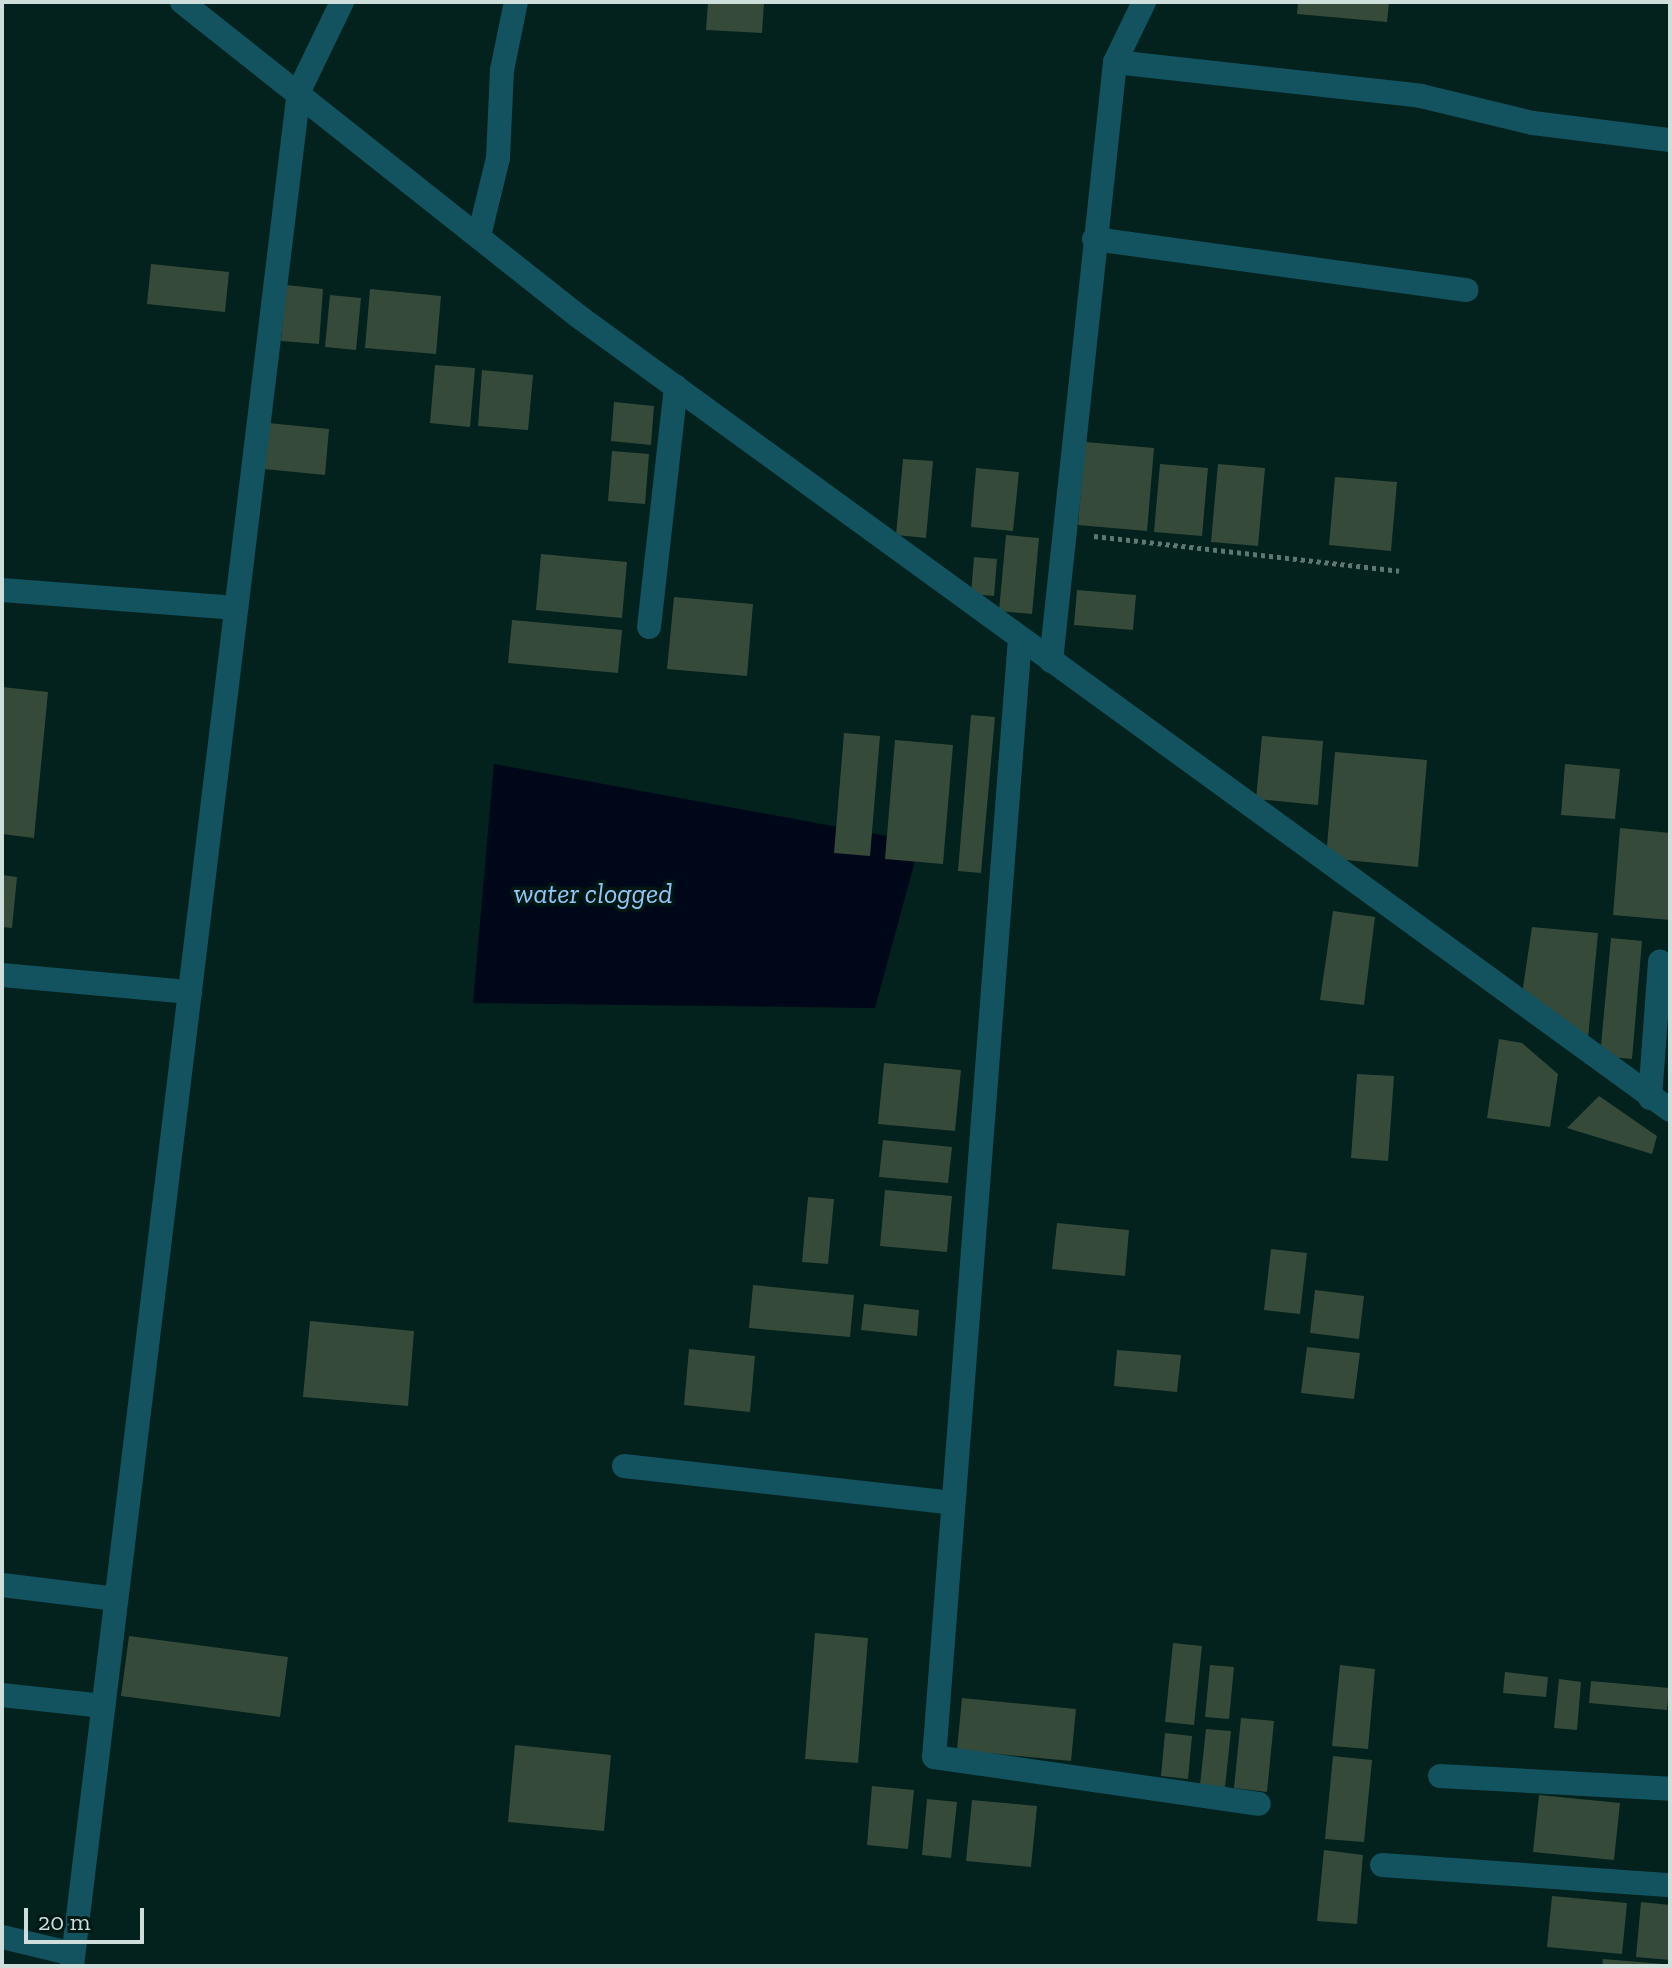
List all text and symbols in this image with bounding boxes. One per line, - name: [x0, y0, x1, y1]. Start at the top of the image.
- water label: water clogged: [513, 877, 673, 911]
- scale bar: [28, 1892, 148, 1942]
- text: 20 m: [38, 1907, 90, 1936]

